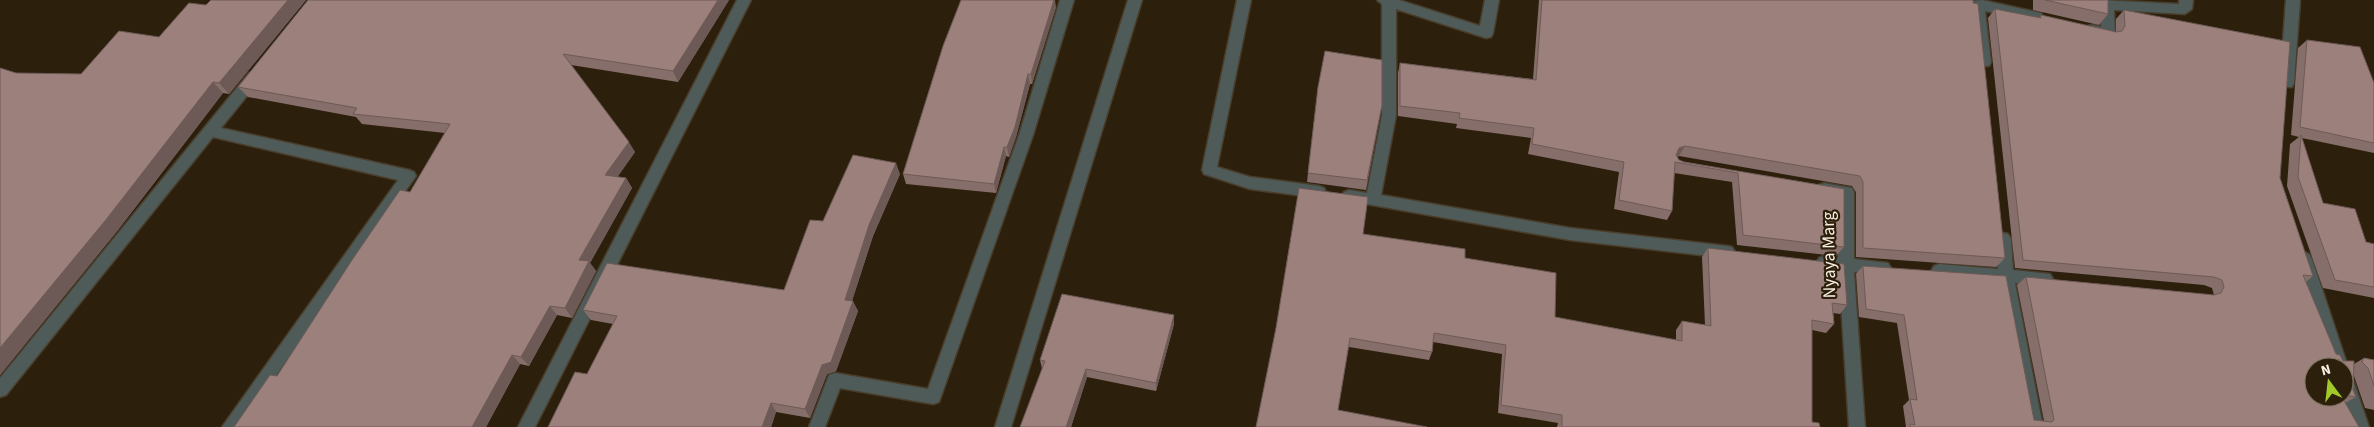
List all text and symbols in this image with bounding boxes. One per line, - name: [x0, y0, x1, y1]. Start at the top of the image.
- street label: Nyaya Marg: [1816, 211, 1842, 299]
- north arrow: [2304, 357, 2354, 407]
- text: N: [2319, 360, 2333, 381]

